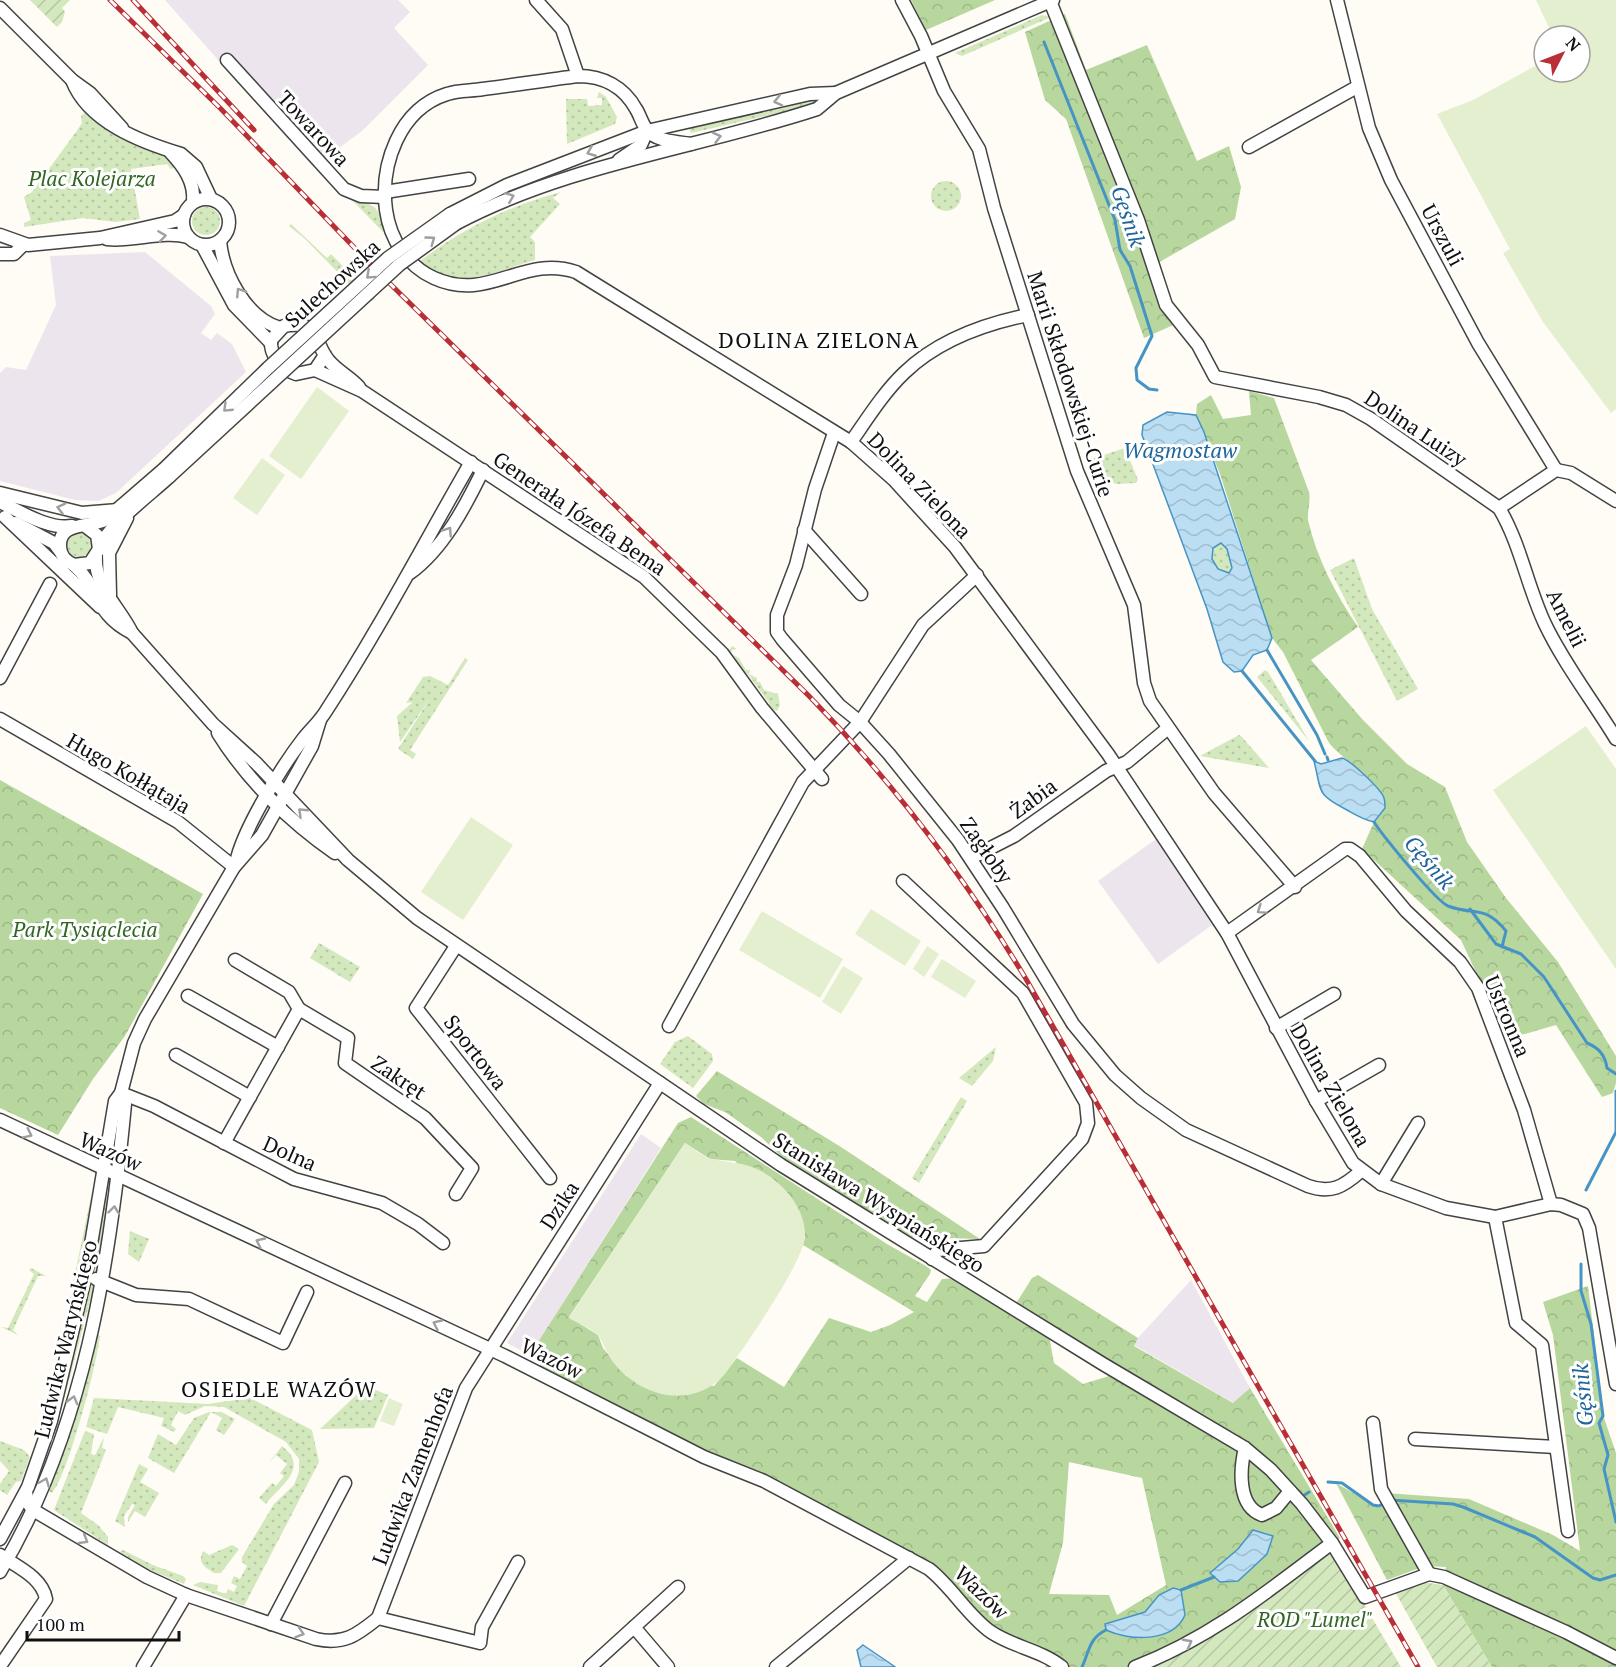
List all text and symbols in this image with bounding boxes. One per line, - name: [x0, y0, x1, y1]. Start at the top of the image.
- north arrow: [1532, 24, 1592, 84]
- text: N: [1561, 32, 1585, 56]
- street label: Towarowa: [272, 84, 357, 172]
- one-way arrow: [774, 94, 784, 107]
- one-way arrow: [712, 132, 722, 144]
- one-way arrow: [586, 145, 597, 157]
- park label: Plac Kolejarza: [27, 164, 156, 192]
- water label: Gęśnik: [1105, 182, 1153, 251]
- one-way arrow: [504, 192, 515, 204]
- street label: Urszuli: [1415, 199, 1471, 271]
- one-way arrow: [157, 231, 166, 243]
- street label: Sulechowska: [278, 232, 386, 333]
- one-way arrow: [425, 236, 436, 247]
- one-way arrow: [366, 268, 377, 279]
- street label: Marii Skłodowskiej-Curie: [1021, 268, 1121, 500]
- one-way arrow: [235, 288, 247, 298]
- district label: DOLINA ZIELONA: [718, 325, 920, 354]
- street label: Dolina Luizy: [1359, 383, 1473, 473]
- one-way arrow: [224, 400, 235, 411]
- street label: Dolina Zielona: [862, 426, 978, 545]
- water label: Wagmostaw: [1123, 435, 1238, 464]
- street label: Generała Józefa Bema: [488, 445, 672, 582]
- one-way arrow: [56, 502, 66, 515]
- one-way arrow: [441, 526, 452, 537]
- street label: Amelii: [1540, 584, 1594, 652]
- street label: Hugo Kołłątaja: [62, 726, 196, 820]
- street label: Żabia: [1004, 771, 1062, 825]
- one-way arrow: [298, 808, 309, 819]
- street label: Zagłoby: [954, 811, 1020, 889]
- water label: Gęśnik: [1398, 829, 1462, 896]
- one-way arrow: [1257, 903, 1268, 914]
- park label: Park Tysiąclecia: [11, 915, 158, 943]
- street label: Ustronna: [1478, 971, 1538, 1062]
- street label: Sportowa: [438, 1009, 514, 1096]
- street label: Dolina Zielona: [1284, 1018, 1378, 1152]
- street label: Zakręt: [366, 1048, 432, 1106]
- street label: Wazów: [75, 1125, 147, 1177]
- street label: Stanisława Wyspiańskiego: [768, 1125, 990, 1279]
- one-way arrow: [22, 1126, 33, 1138]
- street label: Dolna: [259, 1129, 322, 1177]
- street label: Dzika: [533, 1175, 585, 1235]
- one-way arrow: [107, 1205, 119, 1214]
- street label: Ludwika Waryńskiego: [27, 1237, 103, 1441]
- one-way arrow: [256, 1237, 267, 1249]
- one-way arrow: [432, 1319, 443, 1331]
- street label: Wazów: [516, 1331, 588, 1385]
- water label: Gęśnik: [1565, 1362, 1599, 1428]
- district label: OSIEDLE WAZÓW: [181, 1374, 377, 1403]
- street label: Ludwika Zamenhofa: [365, 1381, 459, 1569]
- one-way arrow: [66, 1395, 79, 1405]
- one-way arrow: [38, 1478, 50, 1489]
- one-way arrow: [78, 1532, 88, 1544]
- street label: Wazów: [949, 1559, 1016, 1625]
- scale bar: [27, 1604, 178, 1642]
- park label: ROD "Lumel": [1256, 1605, 1373, 1633]
- text: 100 m: [36, 1612, 85, 1636]
- one-way arrow: [294, 1626, 305, 1639]
- one-way arrow: [1182, 1639, 1192, 1650]

